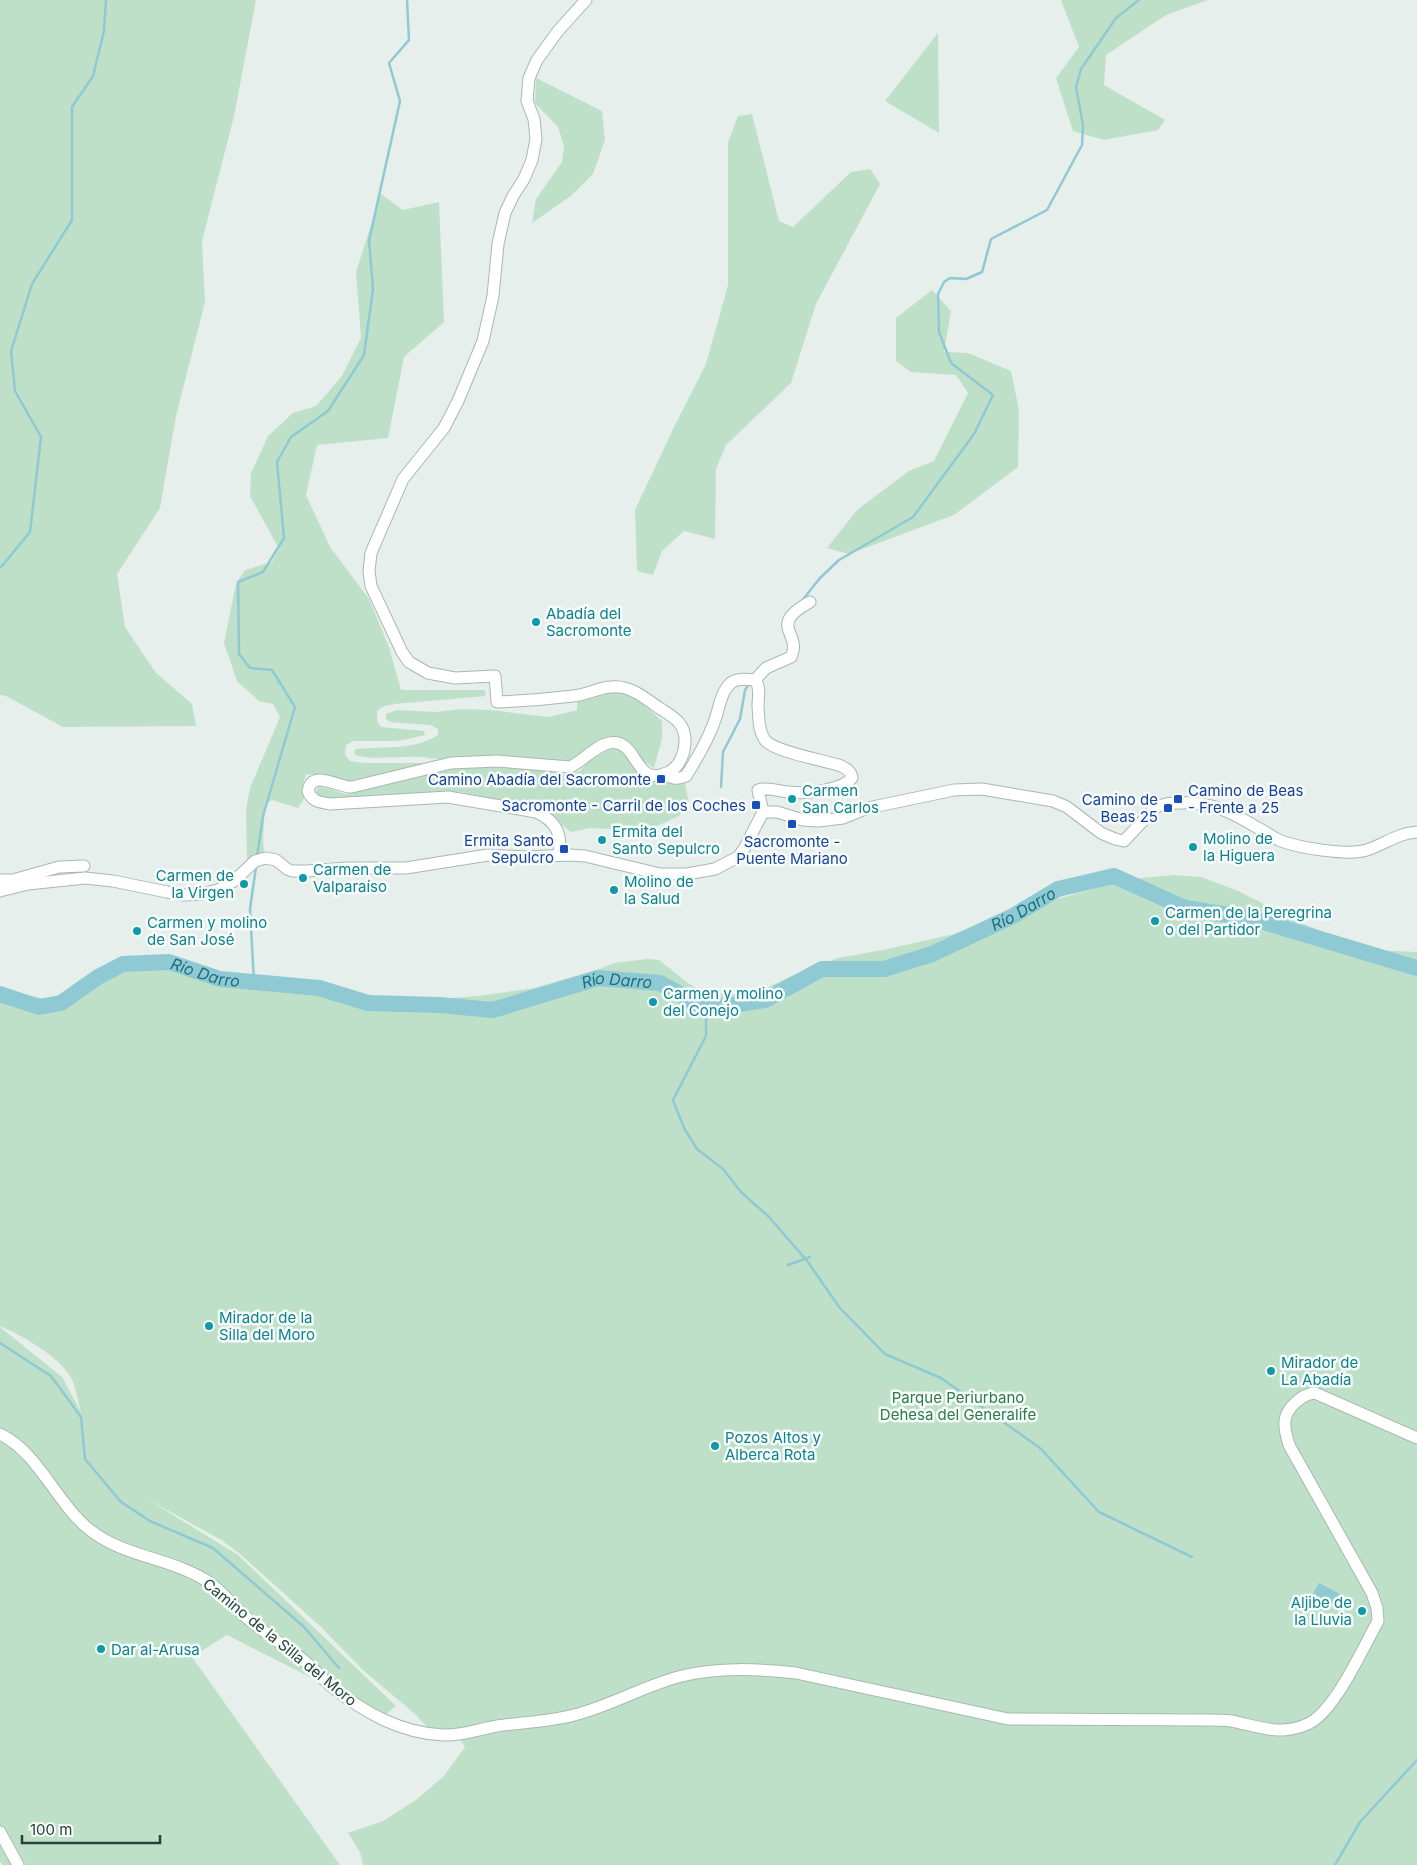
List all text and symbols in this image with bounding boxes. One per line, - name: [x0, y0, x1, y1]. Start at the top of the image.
- place label: Abadía del Sacromonte: [546, 604, 632, 640]
- marker: Abadía del Sacromonte: [530, 616, 542, 628]
- place label: Camino Abadía del Sacromonte: [428, 770, 651, 789]
- marker: Camino Abadía del Sacromonte: [655, 773, 667, 785]
- place label: Carmen San Carlos: [802, 781, 879, 817]
- place label: Camino de Beas - Frente a 25: [1188, 781, 1304, 817]
- place label: Camino de Beas 25: [1082, 790, 1158, 826]
- marker: Carmen San Carlos: [786, 793, 798, 805]
- marker: Camino de Beas - Frente a 25: [1172, 793, 1184, 805]
- place label: Sacromonte - Carril de los Coches: [502, 796, 746, 815]
- marker: Sacromonte - Carril de los Coches: [750, 799, 762, 811]
- marker: Camino de Beas 25: [1162, 802, 1174, 814]
- marker: Sacromonte - Puente Mariano: [786, 818, 798, 830]
- place label: Ermita del Santo Sepulcro: [612, 822, 720, 858]
- place label: Molino de la Higuera: [1203, 829, 1275, 865]
- place label: Ermita Santo Sepulcro: [464, 831, 554, 867]
- place label: Sacromonte - Puente Mariano: [736, 832, 848, 868]
- marker: Ermita del Santo Sepulcro: [596, 834, 608, 846]
- marker: Molino de la Higuera: [1187, 841, 1199, 853]
- marker: Ermita Santo Sepulcro: [558, 843, 570, 855]
- place label: Carmen de Valparaíso: [313, 860, 391, 896]
- place label: Carmen de la Virgen: [156, 866, 234, 902]
- marker: Carmen de Valparaíso: [297, 872, 309, 884]
- place label: Molino de la Salud: [624, 872, 694, 908]
- marker: Carmen de la Virgen: [238, 878, 250, 890]
- water label: Río Darro: [988, 883, 1059, 935]
- marker: Molino de la Salud: [608, 884, 620, 896]
- place label: Carmen de la Peregrina o del Partidor: [1165, 903, 1332, 939]
- place label: Carmen y molino de San José: [147, 913, 267, 949]
- marker: Carmen de la Peregrina o del Partidor: [1149, 915, 1161, 927]
- marker: Carmen y molino de San José: [131, 925, 143, 937]
- water label: Río Darro: [168, 953, 241, 991]
- water label: Río Darro: [579, 968, 653, 993]
- place label: Carmen y molino del Conejo: [663, 984, 783, 1020]
- marker: Carmen y molino del Conejo: [647, 996, 659, 1008]
- place label: Mirador de la Silla del Moro: [219, 1308, 315, 1344]
- marker: Mirador de la Silla del Moro: [203, 1320, 215, 1332]
- place label: Mirador de La Abadía: [1281, 1353, 1358, 1389]
- marker: Mirador de La Abadía: [1265, 1365, 1277, 1377]
- park label: Parque Periurbano Dehesa del Generalife: [880, 1388, 1036, 1424]
- place label: Pozos Altos y Alberca Rota: [725, 1428, 822, 1464]
- marker: Pozos Altos y Alberca Rota: [709, 1440, 721, 1452]
- street label: Camino de la Silla del Moro: [199, 1574, 361, 1710]
- place label: Aljibe de la Lluvia: [1291, 1593, 1352, 1629]
- marker: Aljibe de la Lluvia: [1356, 1605, 1368, 1617]
- place label: Dar al-Arusa: [111, 1640, 200, 1659]
- marker: Dar al-Arusa: [95, 1643, 107, 1655]
- scale bar: [22, 1812, 160, 1844]
- text: 100 m: [30, 1820, 72, 1839]

